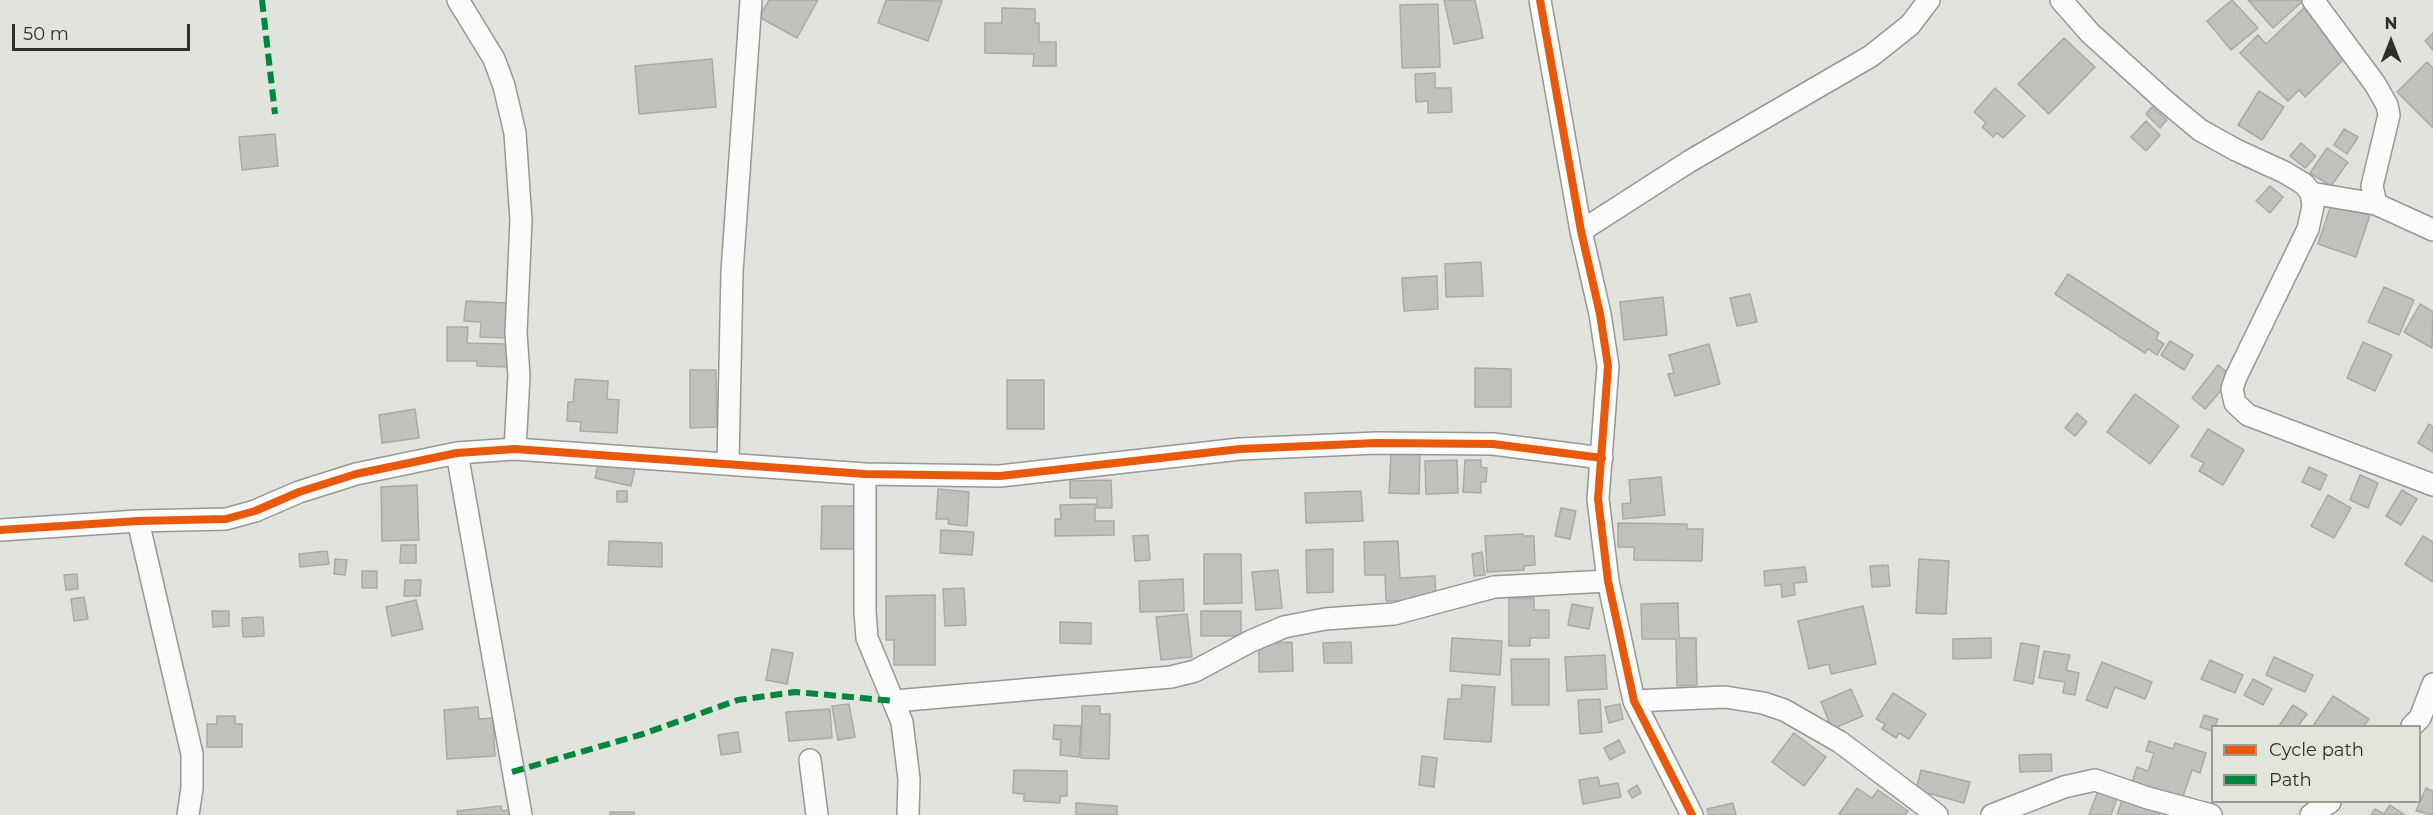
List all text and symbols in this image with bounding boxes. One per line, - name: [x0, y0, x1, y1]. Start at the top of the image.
- scale bar: [15, 12, 194, 50]
- north arrow: [2361, 12, 2421, 72]
- text: N: [2385, 14, 2397, 33]
- text: 50 m: [23, 23, 69, 45]
- legend: [2211, 725, 2421, 803]
- text: Cycle path: [2269, 739, 2364, 761]
- text: Path: [2269, 769, 2312, 791]

